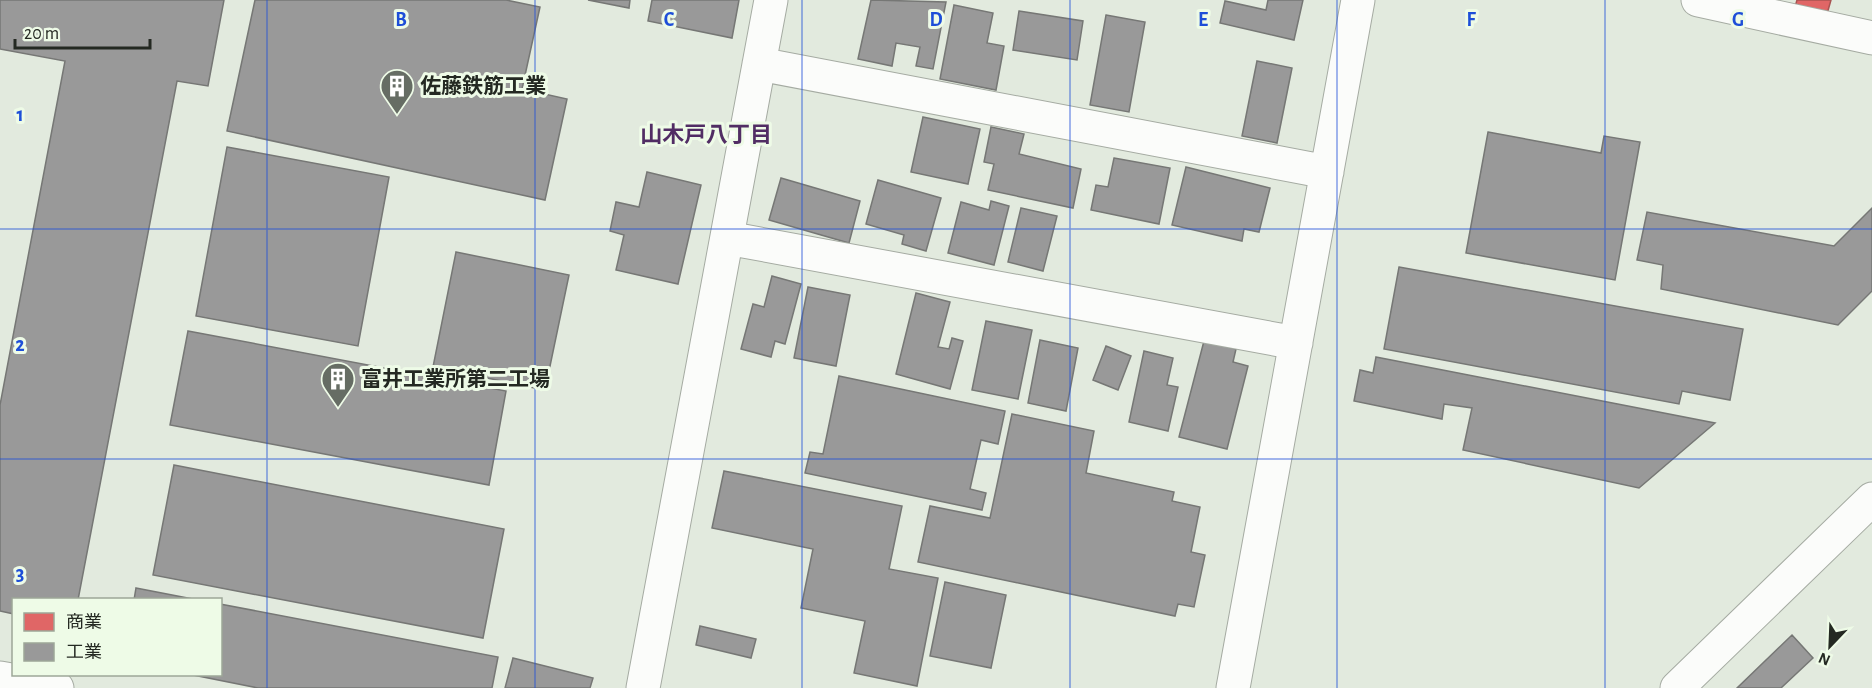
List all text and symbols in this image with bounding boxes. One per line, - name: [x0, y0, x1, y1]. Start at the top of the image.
- text: B: [395, 10, 407, 30]
- text: C: [664, 10, 675, 30]
- text: D: [929, 10, 943, 30]
- text: E: [1198, 10, 1208, 30]
- text: F: [1466, 10, 1476, 30]
- text: G: [1732, 10, 1744, 30]
- scale bar: [15, 12, 150, 50]
- text: 20 m: [24, 25, 59, 43]
- building icon: 佐藤鉄筋工業: [379, 68, 415, 115]
- place label: 佐藤鉄筋工業: [420, 74, 546, 97]
- text: 1: [16, 105, 24, 125]
- district label: 山木戸八丁目: [640, 123, 772, 146]
- text: 2: [15, 335, 25, 355]
- building icon: 富井工業所第二工場: [320, 361, 356, 408]
- place label: 富井工業所第二工場: [361, 367, 550, 390]
- text: 3: [16, 564, 24, 584]
- legend: [12, 598, 222, 676]
- text: 商業: [66, 613, 102, 632]
- north arrow: [1800, 616, 1860, 676]
- text: 工業: [66, 643, 102, 662]
- text: N: [1816, 649, 1833, 668]

